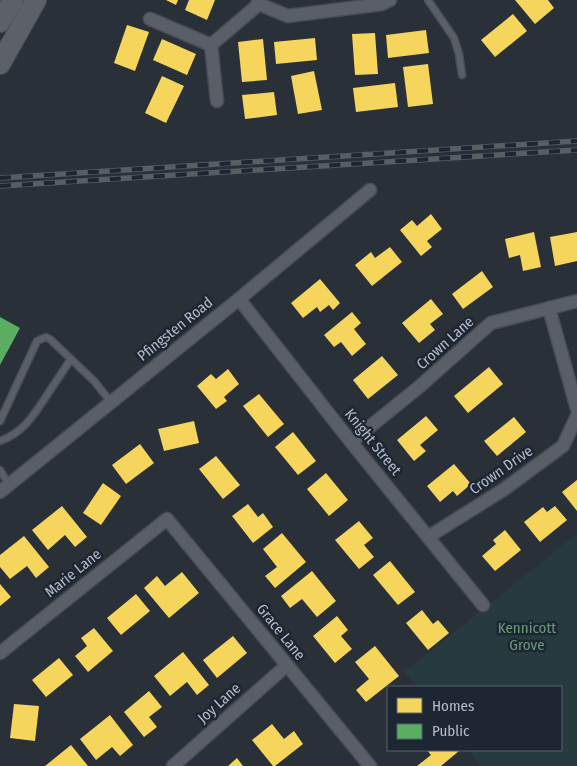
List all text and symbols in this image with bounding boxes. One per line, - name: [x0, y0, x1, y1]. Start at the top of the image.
- street label: Pfingsten Road: [134, 293, 216, 365]
- street label: Crown Lane: [413, 313, 477, 373]
- street label: Knight Street: [341, 405, 405, 479]
- street label: Crown Drive: [466, 442, 536, 498]
- street label: Marie Lane: [41, 545, 105, 601]
- street label: Grace Lane: [253, 600, 309, 664]
- park label: Kennicott Grove: [498, 619, 556, 654]
- street label: Joy Lane: [194, 679, 244, 727]
- legend: [387, 686, 562, 751]
- text: Homes: [432, 697, 474, 715]
- text: Public: [432, 722, 470, 740]

